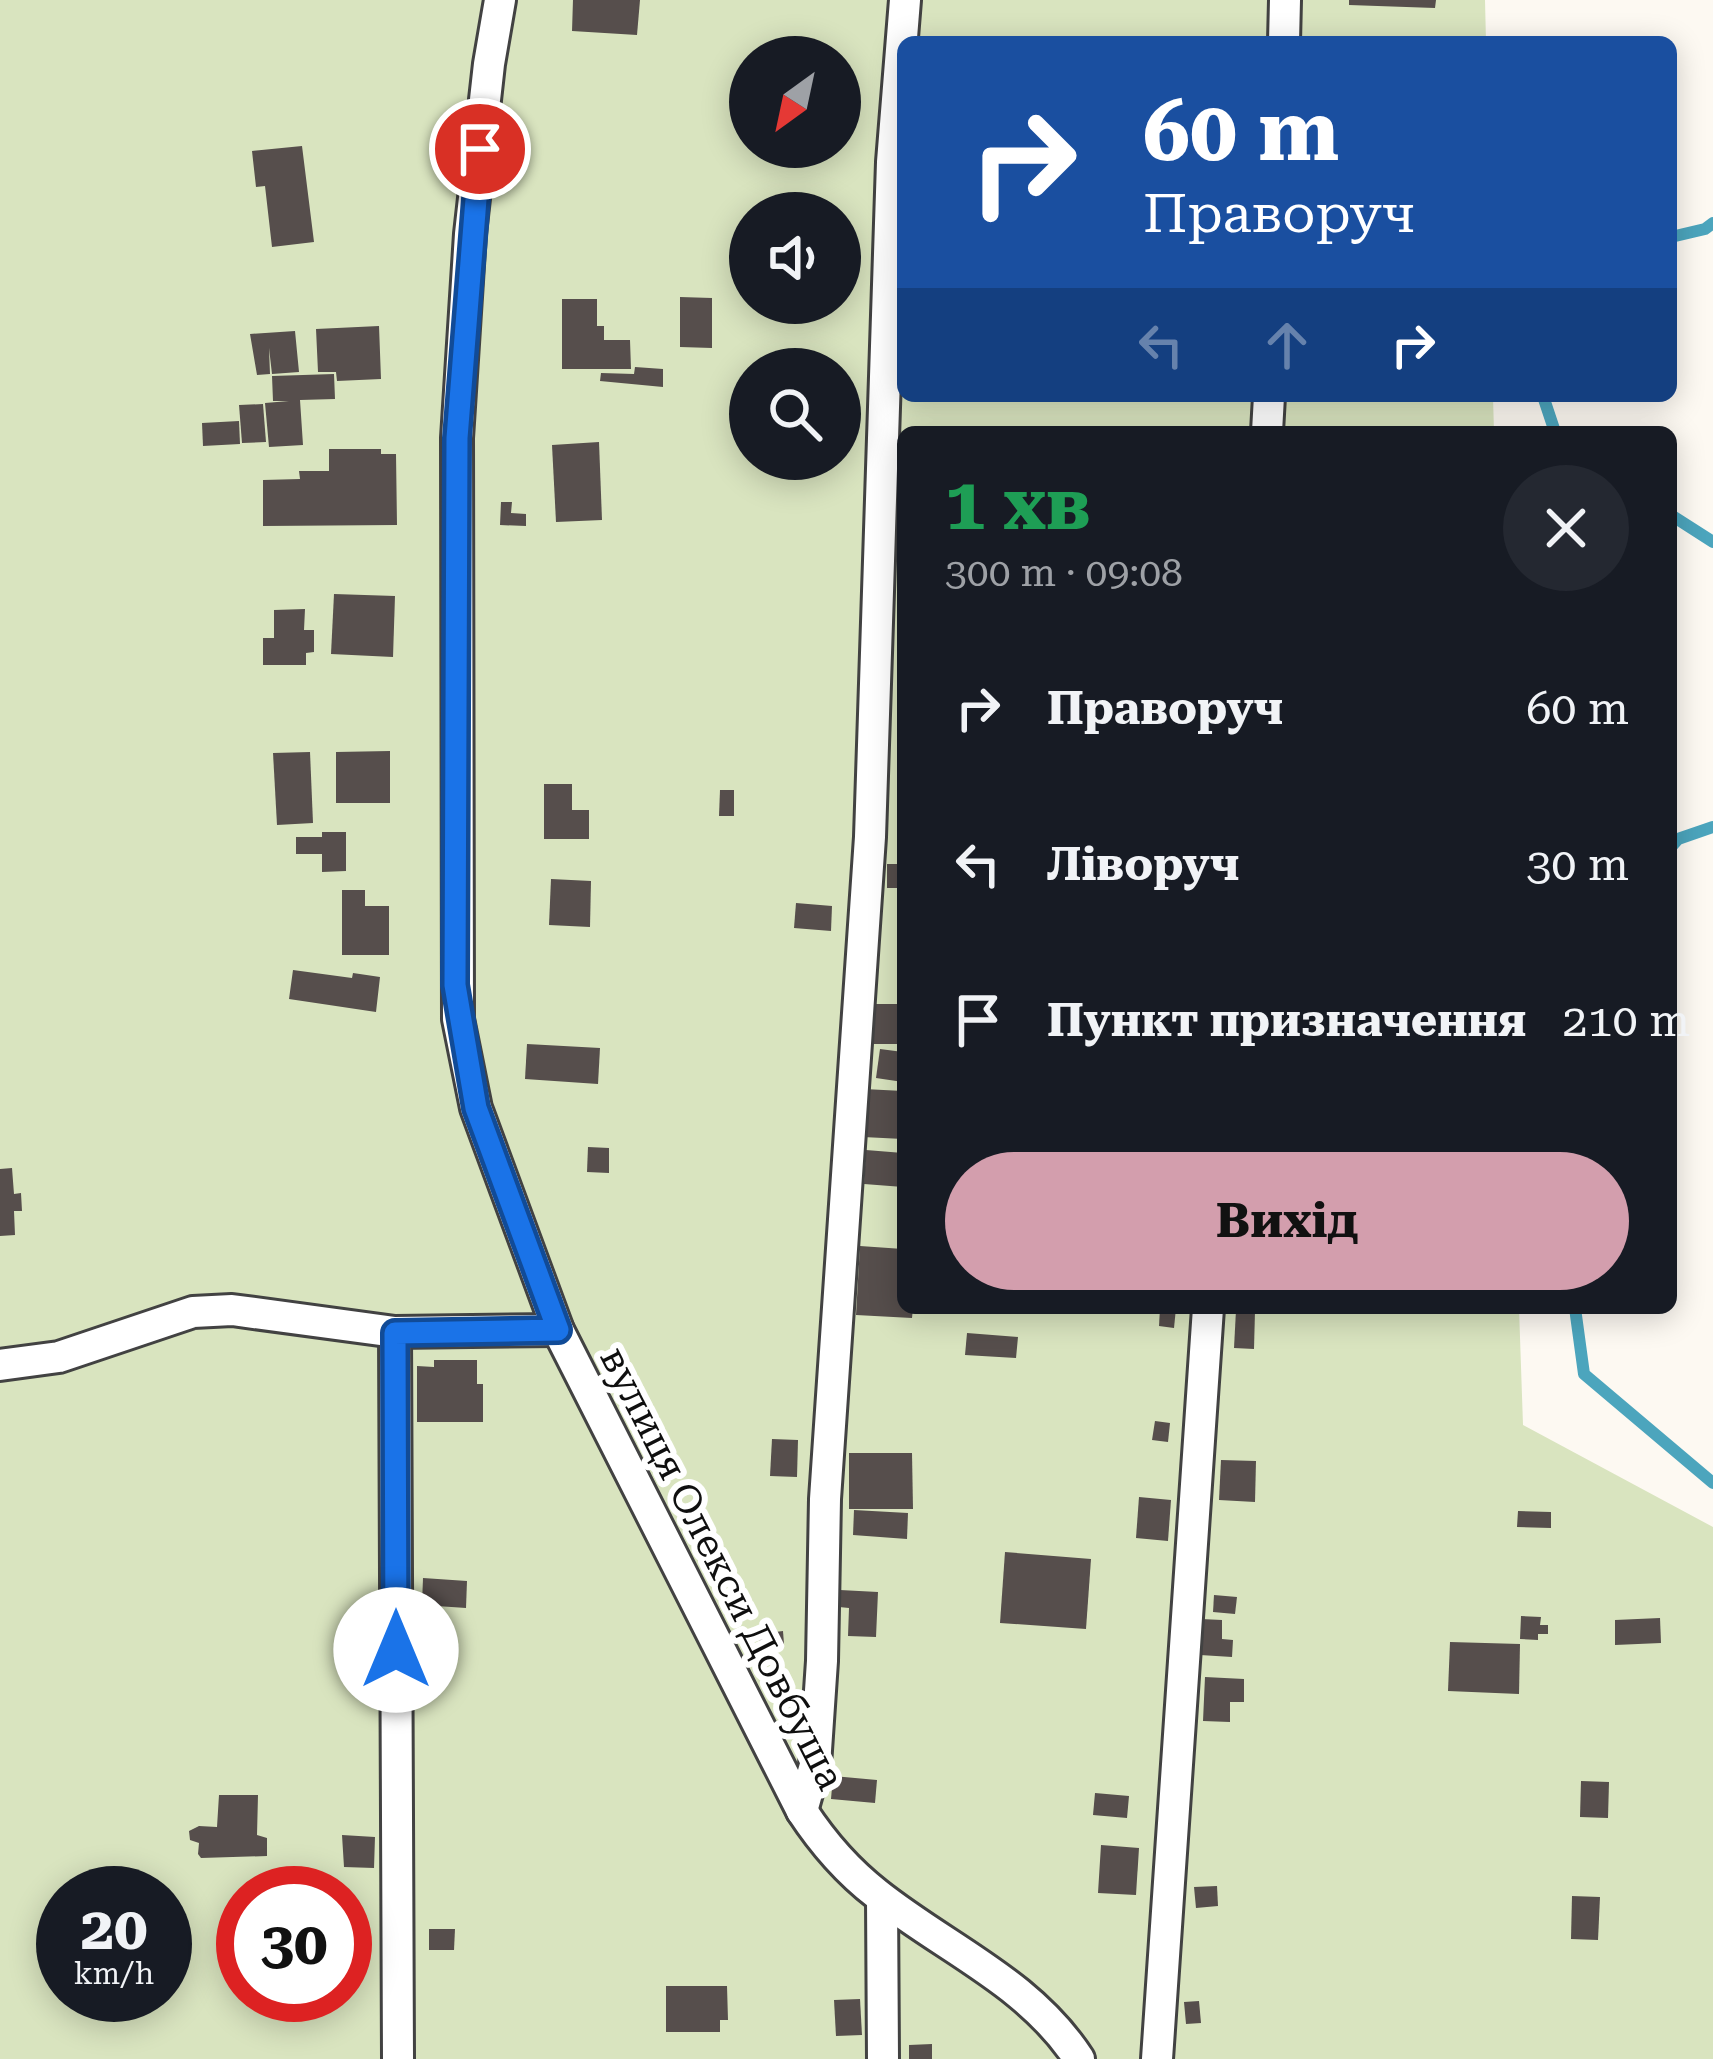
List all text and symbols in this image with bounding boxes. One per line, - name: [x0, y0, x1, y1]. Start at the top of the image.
- north arrow: [729, 36, 861, 168]
- map controls: [729, 36, 861, 480]
- text: 60 m: [1143, 82, 1339, 180]
- icon: right: [945, 84, 1101, 240]
- pin: [429, 98, 531, 200]
- icon: arrive: [447, 116, 513, 182]
- text: Праворуч: [1143, 182, 1415, 245]
- button: sound: [729, 192, 861, 324]
- icon: left: [1128, 312, 1194, 378]
- icon: ahead: [1254, 312, 1320, 378]
- icon: right: [1380, 312, 1446, 378]
- button: search: [729, 348, 861, 480]
- text: 1 хв: [945, 462, 1091, 547]
- button: close: [1503, 465, 1629, 591]
- text: 300 m · 09:08: [945, 550, 1183, 596]
- icon: right: [945, 675, 1011, 741]
- text: Праворуч: [1047, 682, 1283, 735]
- text: 60 m: [1526, 682, 1629, 735]
- icon: left: [945, 831, 1011, 897]
- text: Ліворуч: [1047, 838, 1239, 891]
- text: 30 m: [1526, 838, 1629, 891]
- icon: arrive: [945, 987, 1011, 1053]
- text: Пункт призначення: [1047, 994, 1526, 1047]
- text: 210 m: [1562, 994, 1690, 1047]
- button: Вихід: [945, 1152, 1629, 1290]
- street label: вулиця Олекси Довбуша: [590, 1339, 854, 1797]
- position arrow: [333, 1587, 459, 1713]
- speed limit sign: 30: [216, 1866, 372, 2022]
- text: 20: [80, 1893, 148, 1964]
- text: km/h: [74, 1956, 154, 1991]

